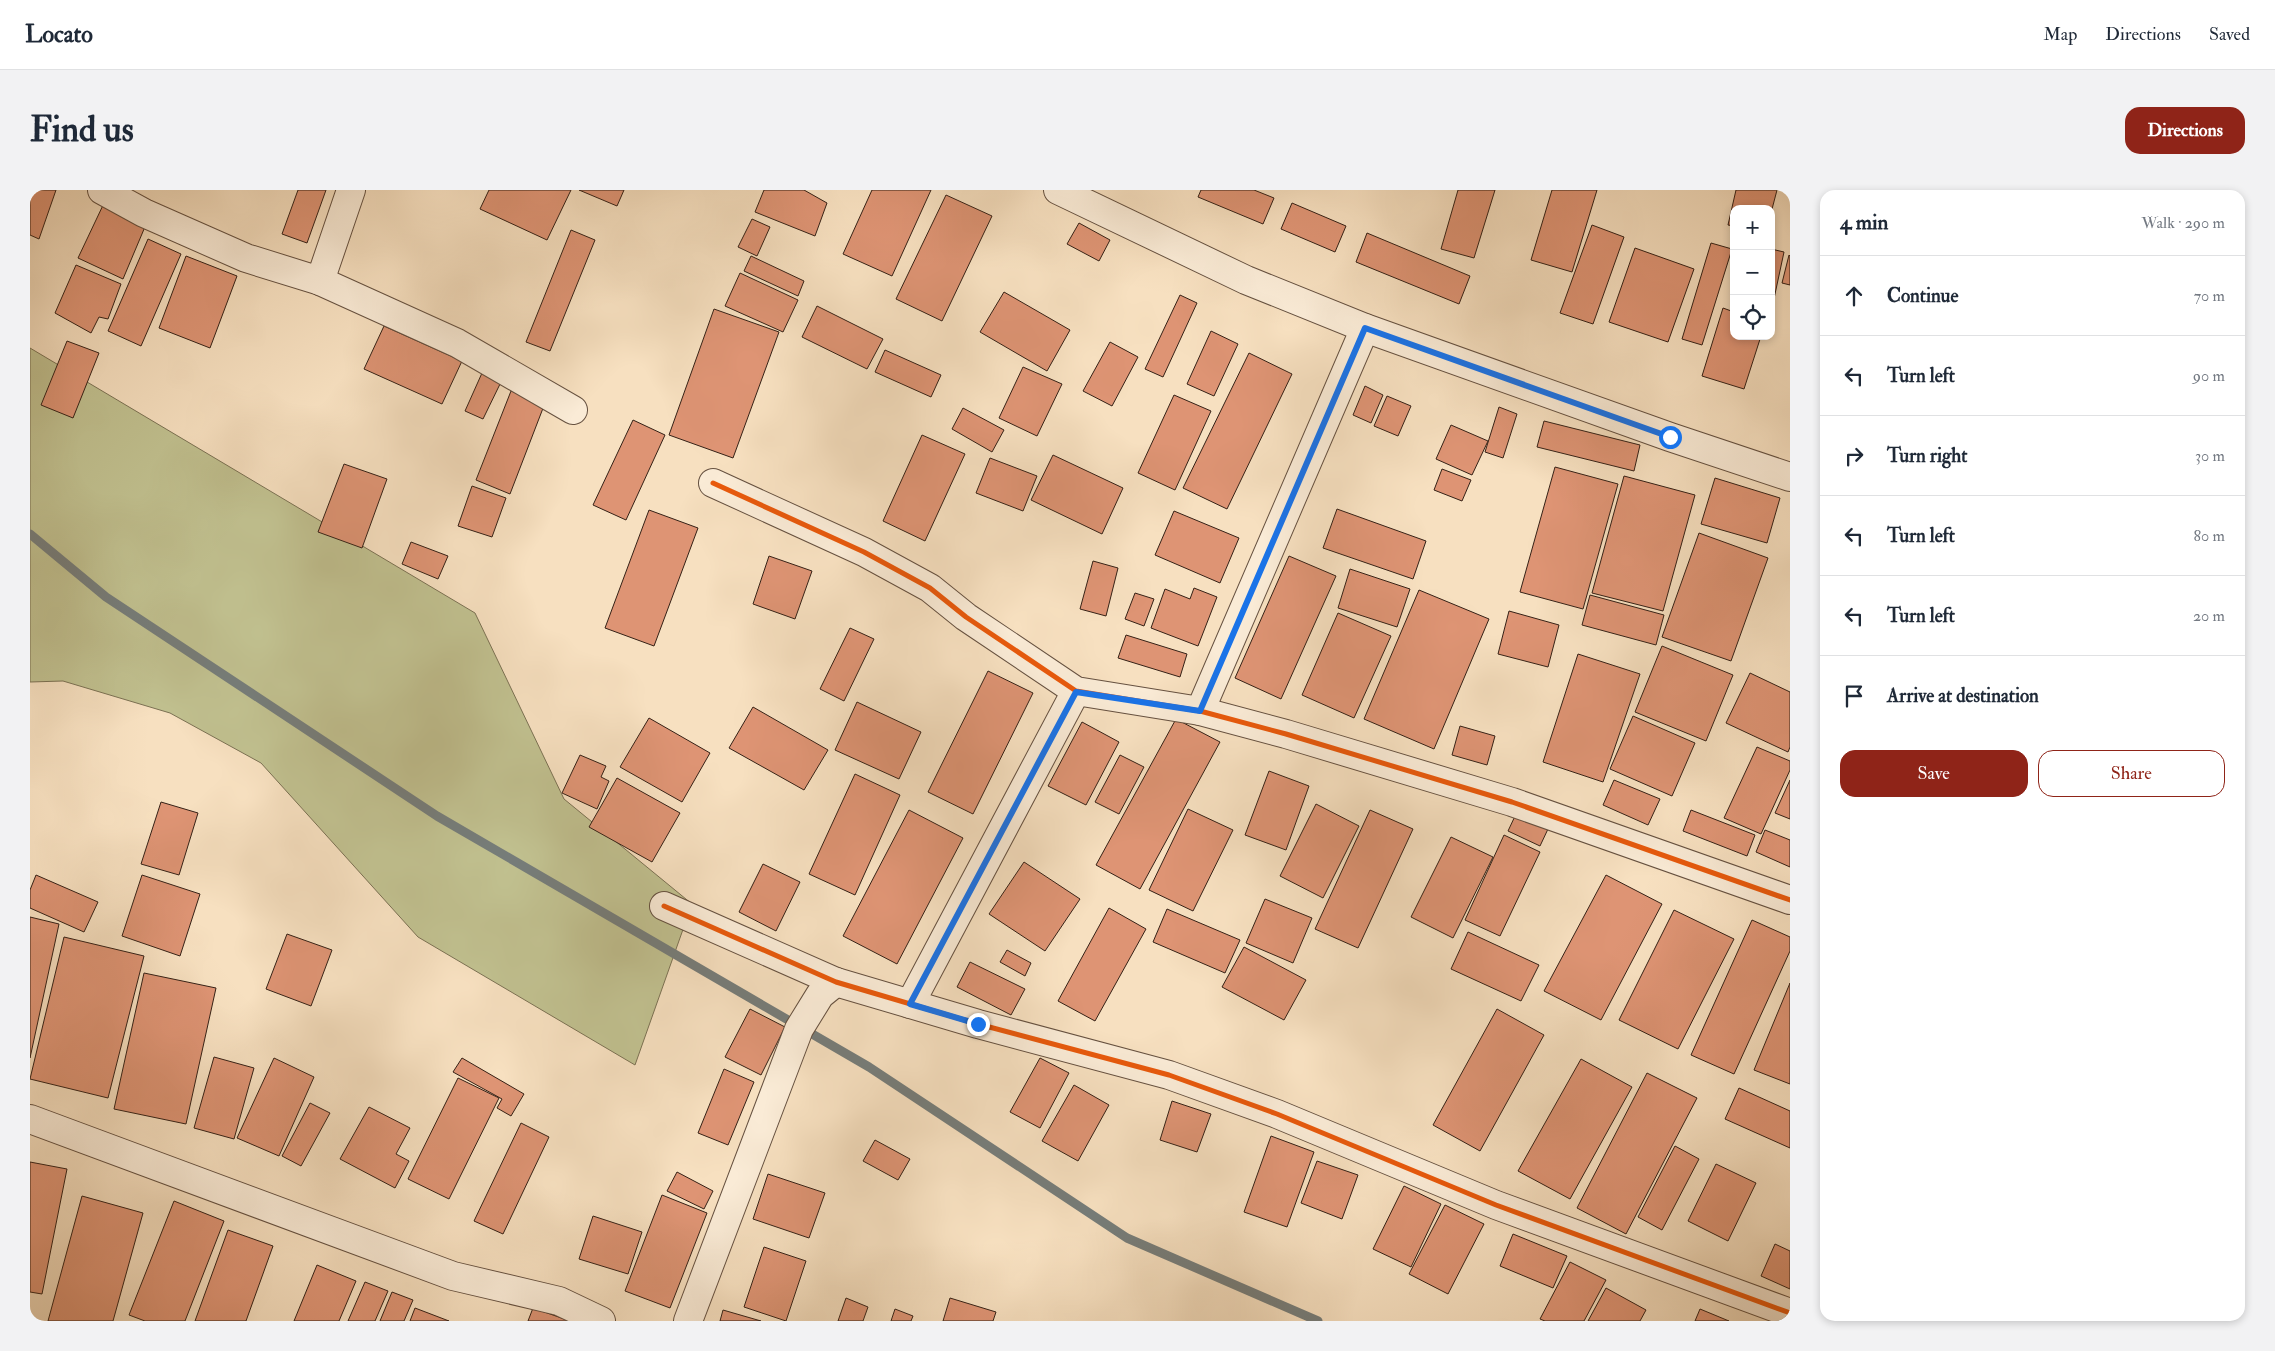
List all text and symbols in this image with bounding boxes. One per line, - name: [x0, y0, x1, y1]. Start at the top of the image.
- text: Locato: [25, 19, 93, 50]
- text: Map: [2044, 23, 2077, 46]
- text: Directions: [2105, 23, 2181, 46]
- text: Saved: [2209, 23, 2250, 46]
- button: Directions: [2125, 107, 2245, 154]
- text: Find us: [30, 108, 134, 152]
- map controls: [1730, 205, 1775, 340]
- button: +: [1730, 205, 1775, 250]
- text: 4 min: [1840, 209, 1888, 236]
- text: Walk · 290 m: [2142, 213, 2225, 233]
- button: −: [1730, 250, 1775, 295]
- icon: ahead: [1840, 282, 1868, 310]
- text: Continue: [1887, 284, 1958, 308]
- text: 70 m: [2194, 286, 2225, 306]
- button: locate: [1730, 295, 1775, 340]
- icon: left: [1840, 362, 1868, 390]
- text: Turn left: [1887, 364, 1955, 388]
- text: 90 m: [2193, 366, 2225, 386]
- route start: [1659, 426, 1682, 449]
- icon: right: [1840, 442, 1868, 470]
- text: Turn right: [1887, 444, 1967, 468]
- text: 30 m: [2195, 446, 2225, 466]
- icon: left: [1840, 522, 1868, 550]
- text: Turn left: [1887, 524, 1955, 548]
- text: 80 m: [2194, 526, 2225, 546]
- icon: left: [1840, 602, 1868, 630]
- text: Turn left: [1887, 604, 1955, 628]
- text: 20 m: [2193, 606, 2225, 626]
- icon: arrive: [1840, 682, 1868, 710]
- text: Arrive at destination: [1887, 684, 2039, 708]
- button: Save: [1840, 750, 2028, 797]
- button: Share: [2038, 750, 2225, 797]
- route end: [967, 1013, 990, 1036]

